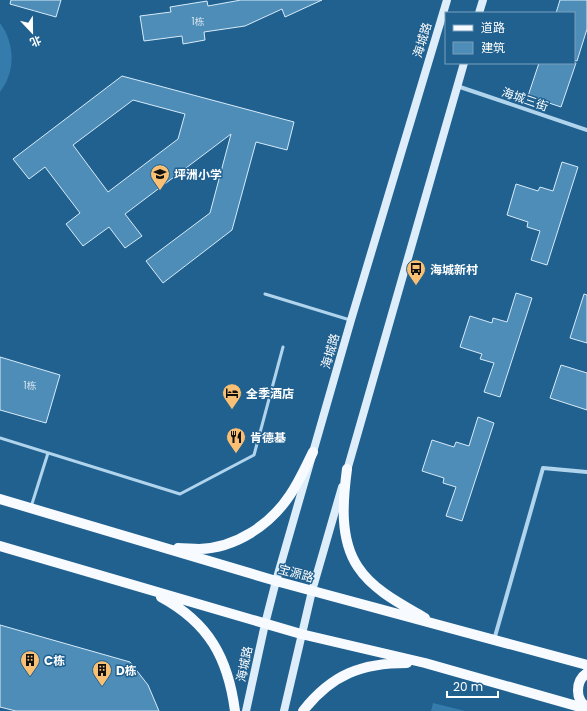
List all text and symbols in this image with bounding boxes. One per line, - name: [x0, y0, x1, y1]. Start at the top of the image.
- north arrow: [12, 12, 52, 52]
- legend: [445, 12, 575, 64]
- house number: 1栋: [191, 14, 205, 29]
- text: 道路: [481, 19, 505, 36]
- street label: 海城路: [409, 20, 435, 60]
- text: 北: [28, 32, 44, 51]
- text: 建筑: [481, 39, 505, 56]
- street label: 海城三街: [500, 83, 550, 115]
- school or university icon: 坪洲小学: [149, 163, 171, 191]
- place label: 坪洲小学: [174, 166, 222, 183]
- bus stop icon: 海城新村: [405, 258, 427, 286]
- place label: 海城新村: [430, 261, 478, 278]
- street label: 海城路: [317, 331, 343, 371]
- house number: 1栋: [23, 378, 37, 393]
- hotel icon: 全季酒店: [221, 382, 243, 410]
- place label: 全季酒店: [246, 385, 294, 402]
- restaurant icon: 肯德基: [225, 426, 247, 454]
- place label: 肯德基: [250, 429, 286, 446]
- street label: 宝源路: [276, 560, 316, 586]
- street label: 海城路: [232, 645, 256, 683]
- building icon: C栋: [19, 649, 41, 677]
- place label: C栋: [44, 652, 65, 669]
- building icon: D栋: [91, 659, 113, 687]
- place label: D栋: [116, 662, 137, 679]
- scale bar: [447, 673, 498, 699]
- text: 20 m: [453, 678, 483, 695]

